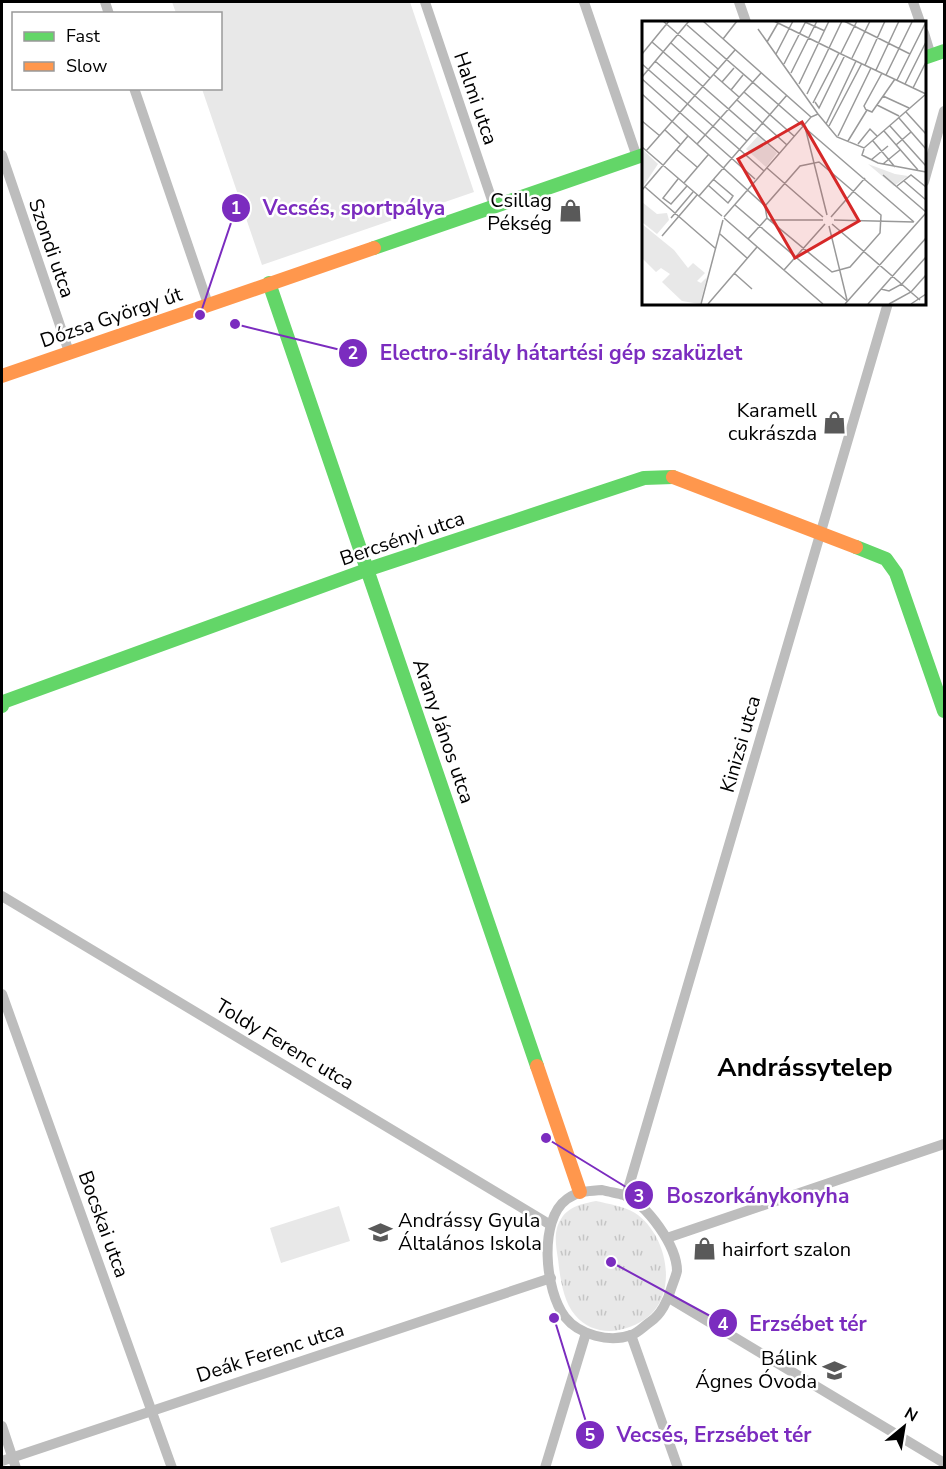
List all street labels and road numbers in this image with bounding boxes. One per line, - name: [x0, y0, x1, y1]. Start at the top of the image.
- street label: Halmi utca: [447, 48, 504, 148]
- street label: Szondi utca: [22, 195, 81, 301]
- street label: Dózsa György út: [37, 280, 187, 354]
- street label: Bercsényi utca: [336, 505, 468, 572]
- street label: Arany János utca: [406, 655, 481, 807]
- street label: Kinizsi utca: [714, 693, 767, 796]
- street label: Toldy Ferenc utca: [210, 992, 359, 1096]
- street label: Bocskai utca: [72, 1167, 135, 1281]
- street label: Deák Ferenc utca: [193, 1316, 347, 1389]

